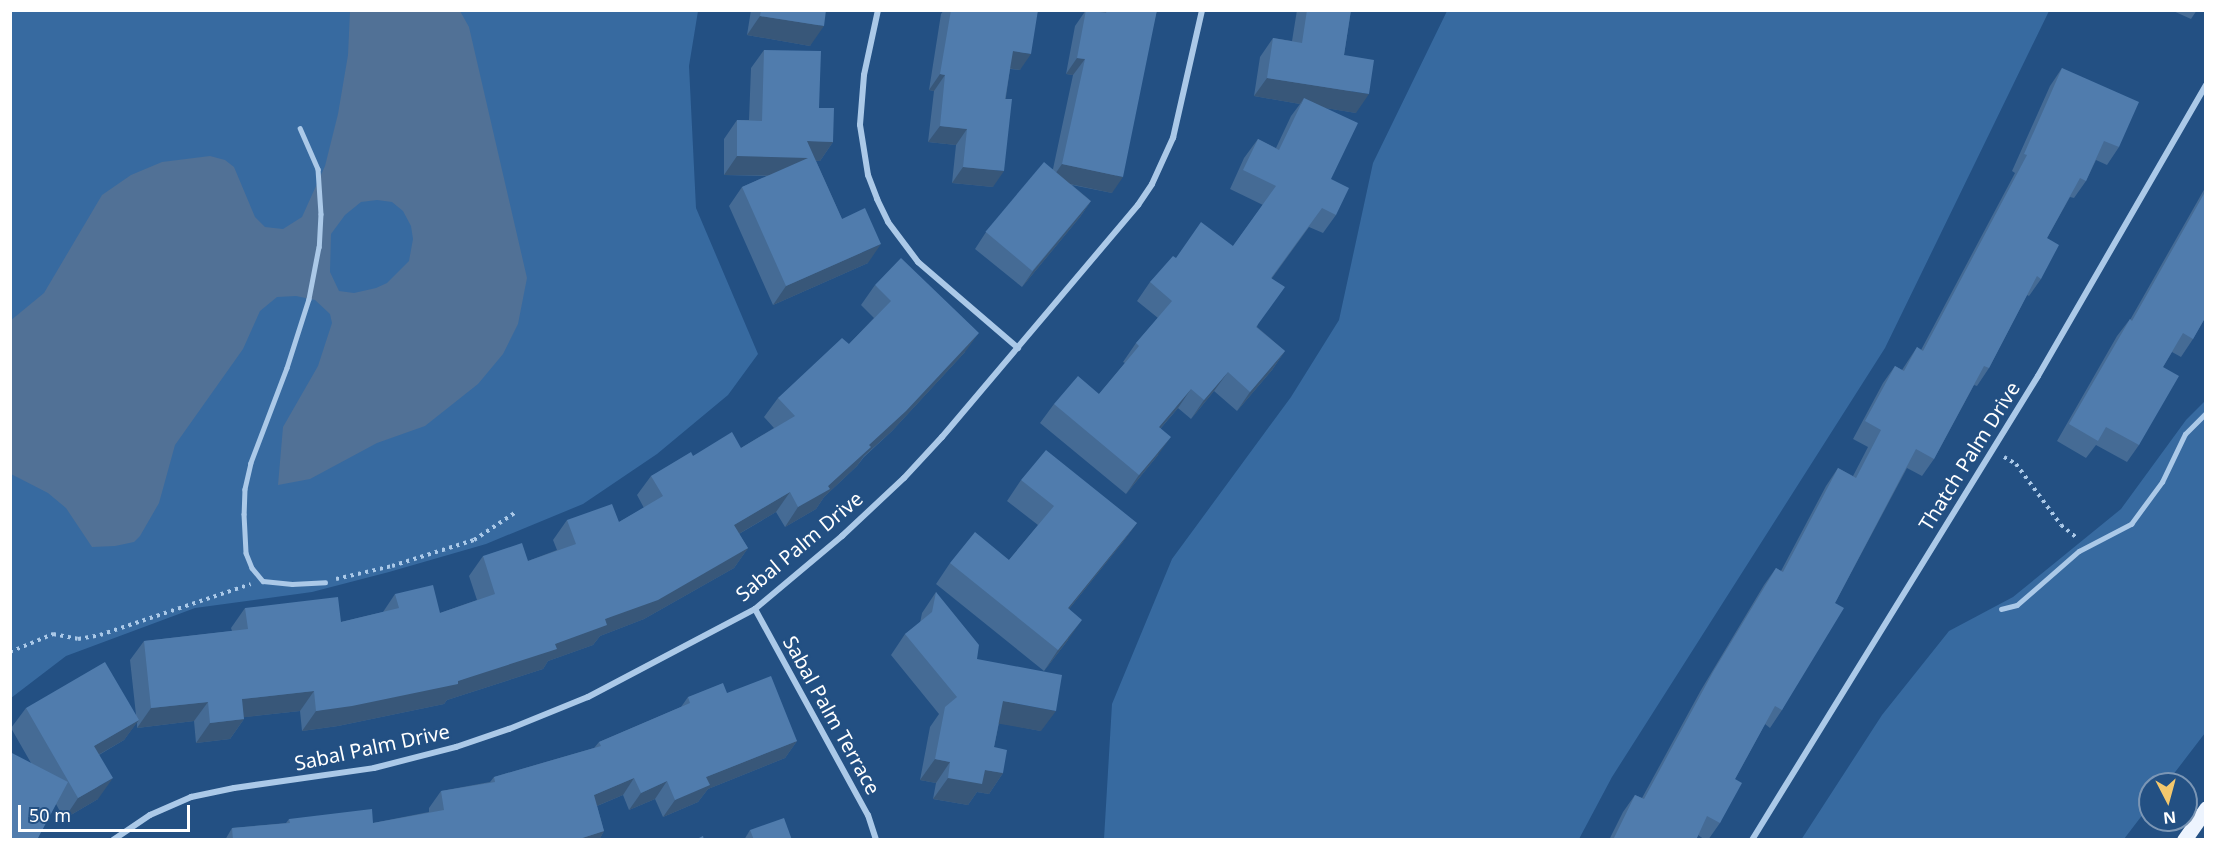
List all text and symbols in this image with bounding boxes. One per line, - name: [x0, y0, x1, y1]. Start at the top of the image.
- street label: Thatch Palm Drive: [1914, 377, 2024, 535]
- street label: Sabal Palm Drive: [731, 486, 867, 606]
- street label: Sabal Palm Terrace: [778, 631, 886, 799]
- street label: Sabal Palm Drive: [292, 719, 452, 775]
- north arrow: [2138, 772, 2198, 832]
- scale bar: [21, 793, 194, 831]
- text: 50 m: [29, 803, 71, 827]
- text: N: [2162, 806, 2177, 830]

